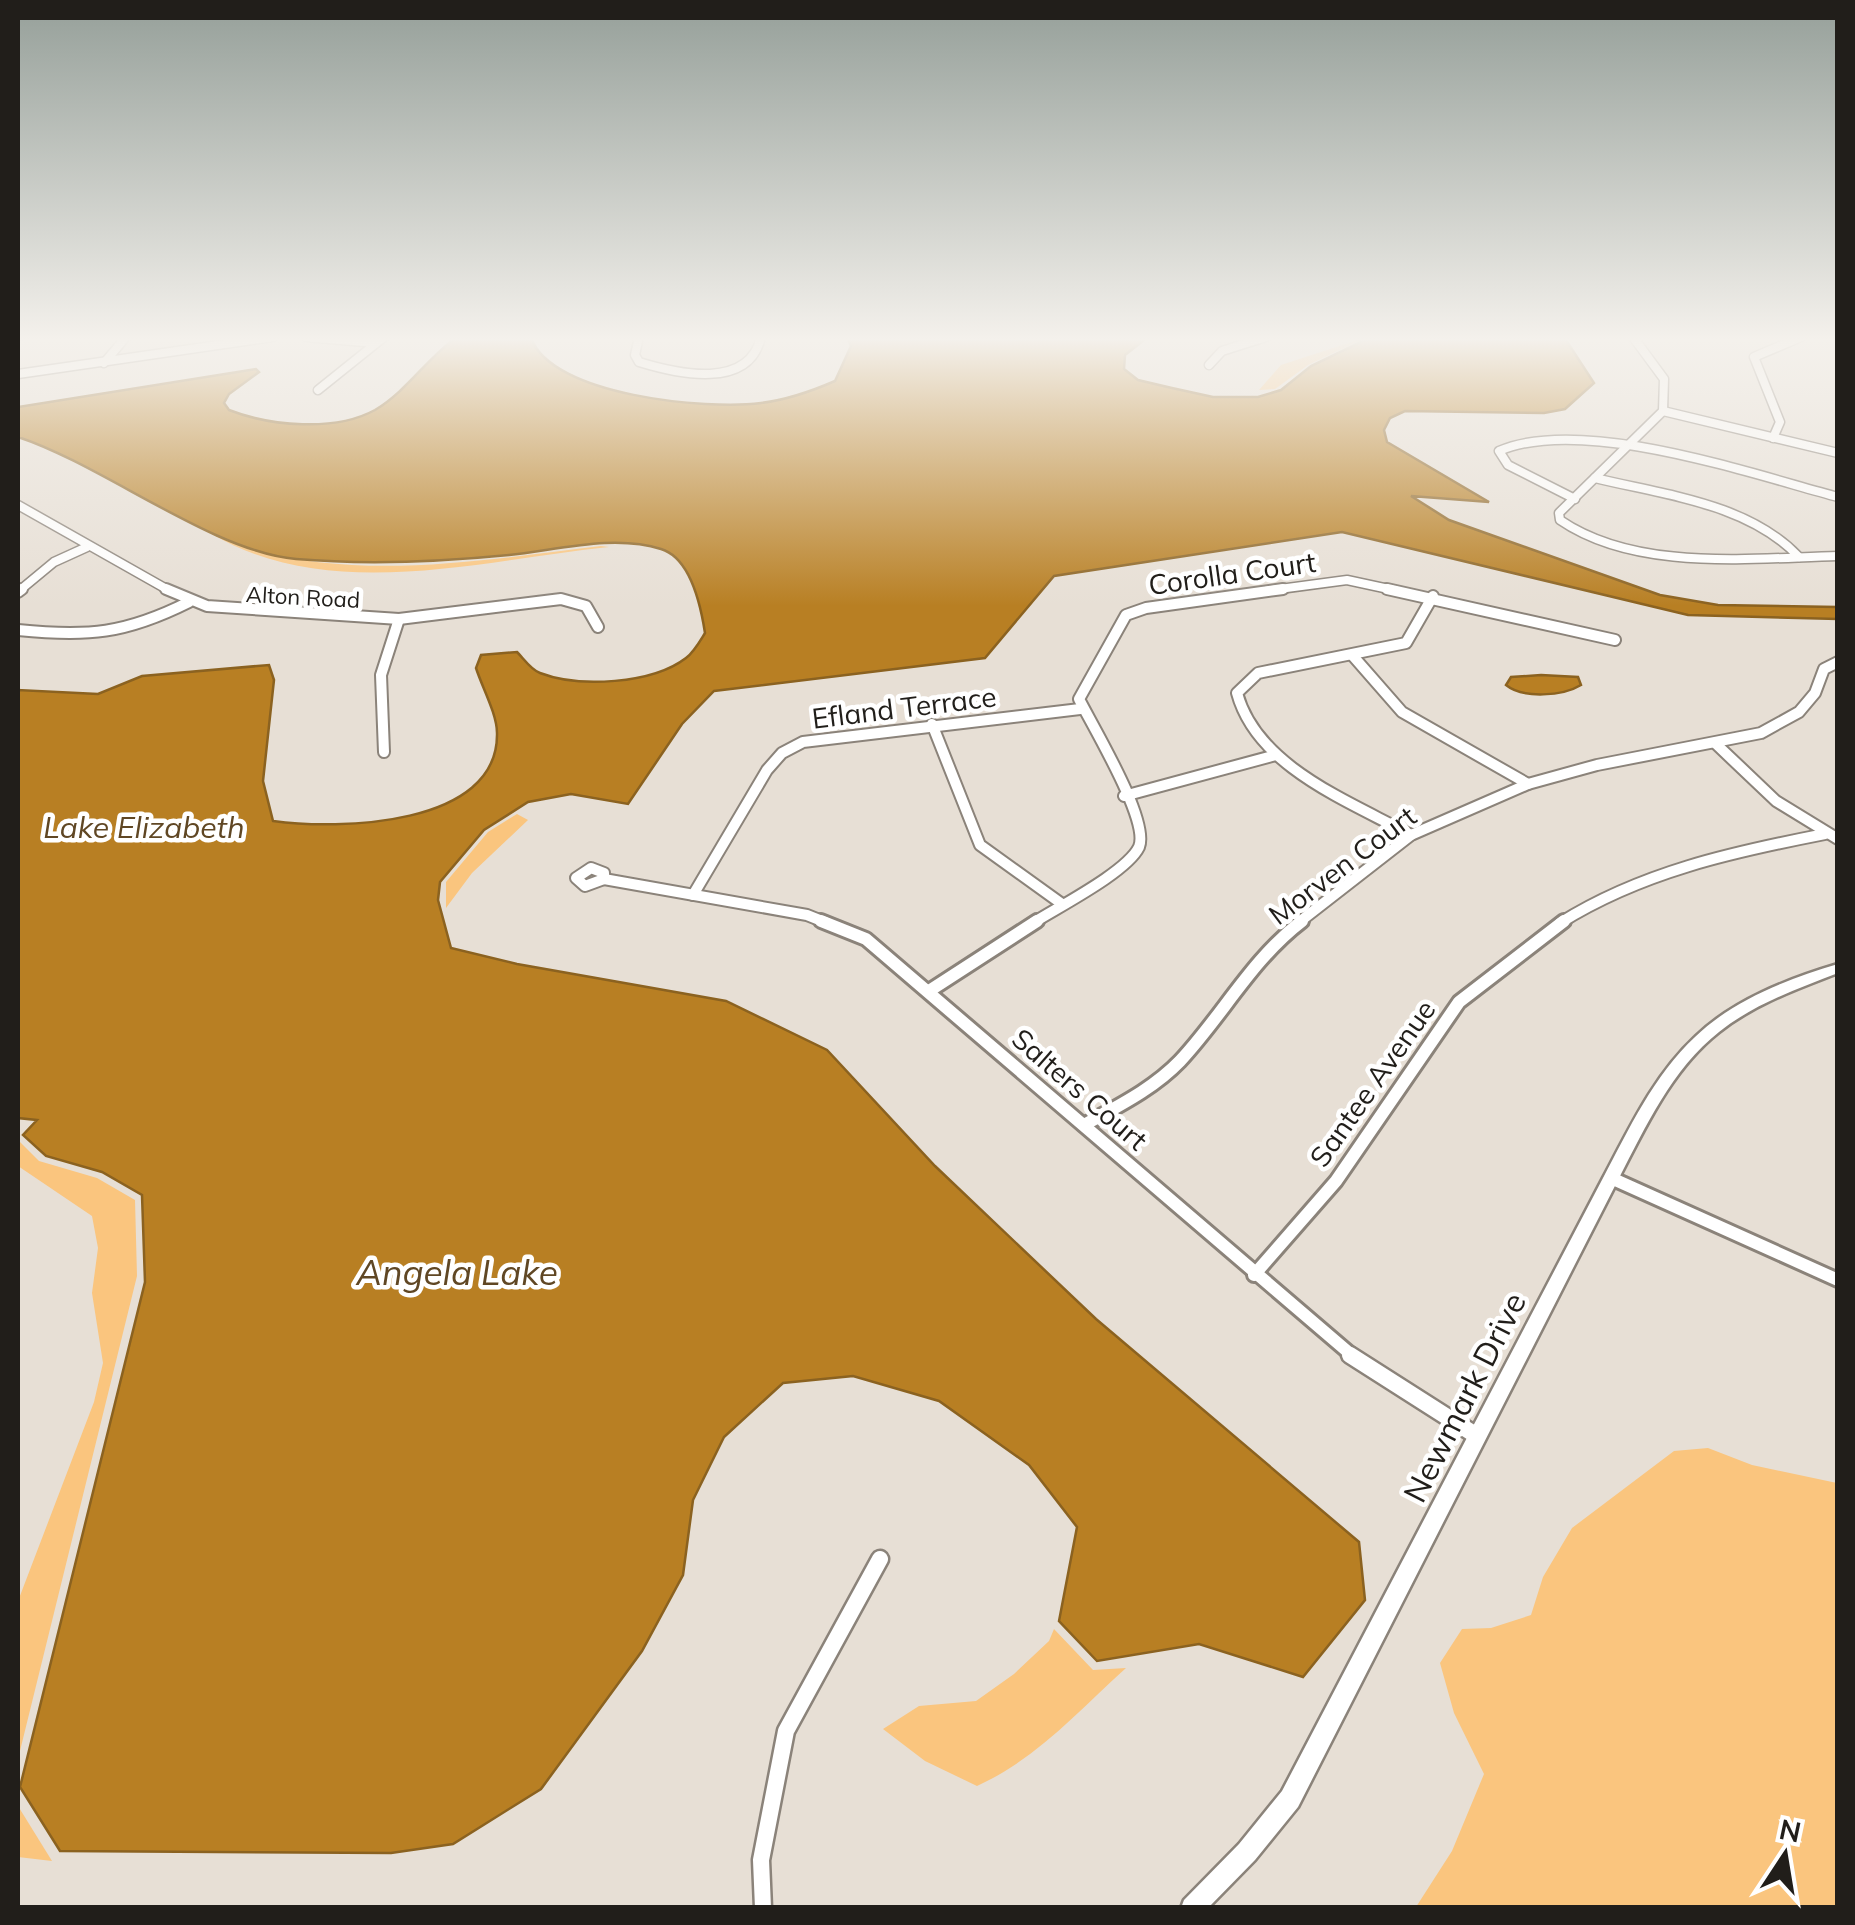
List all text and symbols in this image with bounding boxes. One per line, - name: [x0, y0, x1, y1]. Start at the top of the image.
- street label: Corolla Court: [1146, 544, 1318, 602]
- street label: Alton Road: [245, 580, 361, 614]
- street label: Efland Terrace: [810, 678, 998, 736]
- street label: Morven Court: [1261, 798, 1423, 932]
- water label: Lake Elizabeth: [43, 808, 245, 846]
- street label: Santee Avenue: [1302, 993, 1442, 1173]
- street label: Salters Court: [1005, 1021, 1155, 1157]
- water label: Angela Lake: [355, 1250, 558, 1294]
- street label: Newmark Drive: [1394, 1285, 1534, 1509]
- north arrow: [1735, 1805, 1835, 1905]
- text: N: [1776, 1811, 1804, 1849]

